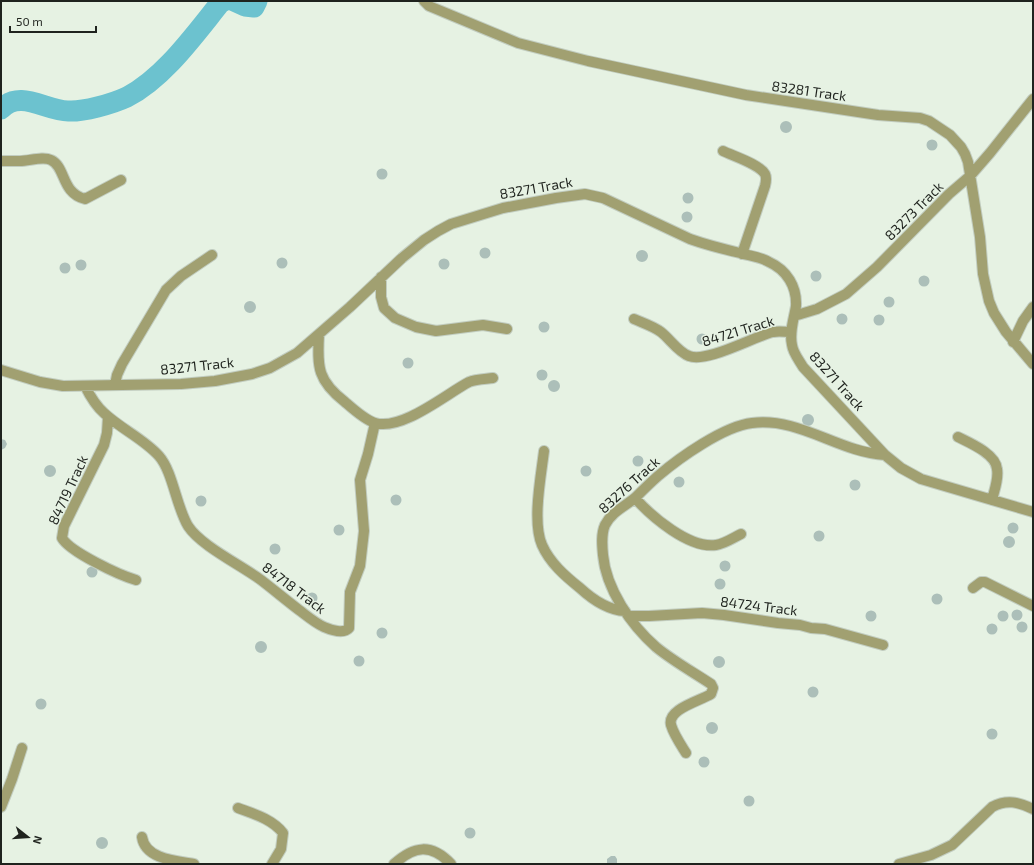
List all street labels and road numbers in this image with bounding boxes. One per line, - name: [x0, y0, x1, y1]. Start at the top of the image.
- street label: 83281 Track: [771, 77, 847, 104]
- street label: 83271 Track: [498, 173, 574, 202]
- street label: 83273 Track: [881, 178, 947, 244]
- street label: 84721 Track: [700, 311, 776, 350]
- street label: 83271 Track: [806, 348, 868, 414]
- street label: 83271 Track: [159, 353, 235, 378]
- street label: 84719 Track: [44, 452, 91, 527]
- street label: 83276 Track: [595, 453, 663, 516]
- street label: 84718 Track: [259, 558, 329, 617]
- street label: 84724 Track: [719, 592, 799, 619]

